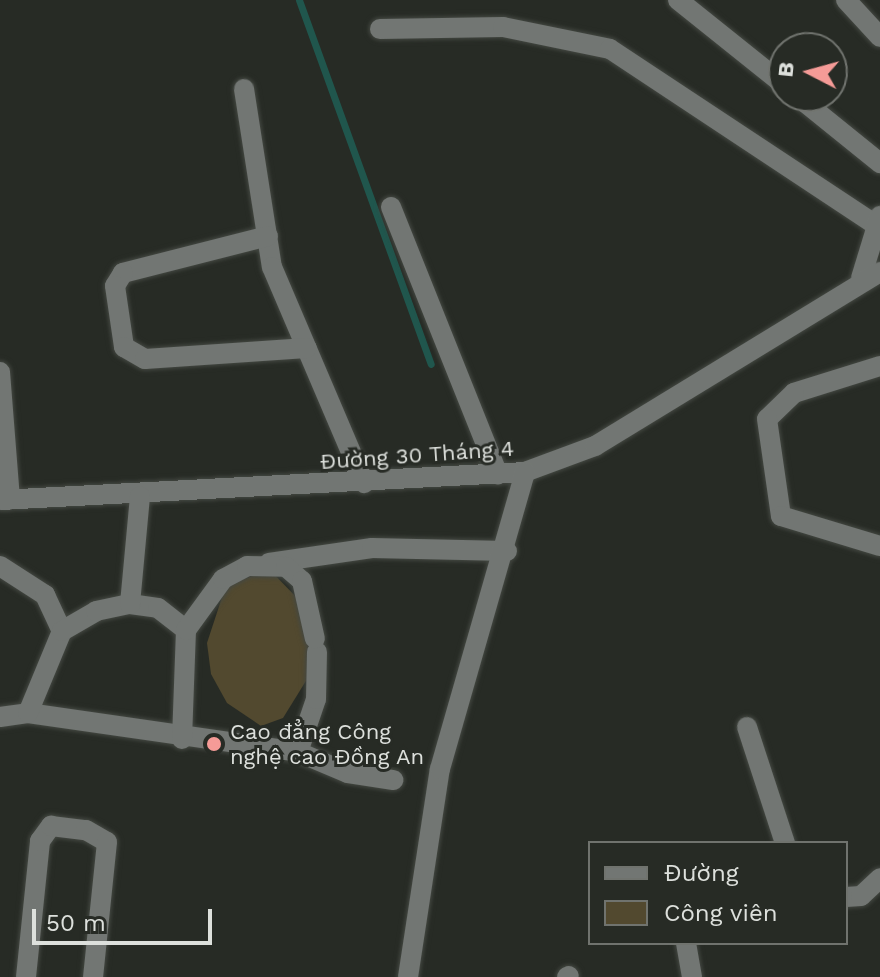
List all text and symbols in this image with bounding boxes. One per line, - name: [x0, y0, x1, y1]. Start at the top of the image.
- north arrow: [768, 32, 848, 112]
- text: B: [772, 61, 799, 78]
- street label: Đường 30 Tháng 4: [319, 435, 515, 475]
- place label: Cao đẳng Công nghệ cao Đồng An: [230, 718, 425, 770]
- marker: Cao đẳng Công nghệ cao Đồng An: [205, 735, 223, 753]
- legend: [588, 841, 848, 945]
- text: Đường: [664, 859, 739, 887]
- scale bar: [36, 893, 216, 943]
- text: Công viên: [664, 899, 778, 927]
- text: 50 m: [46, 909, 106, 937]

